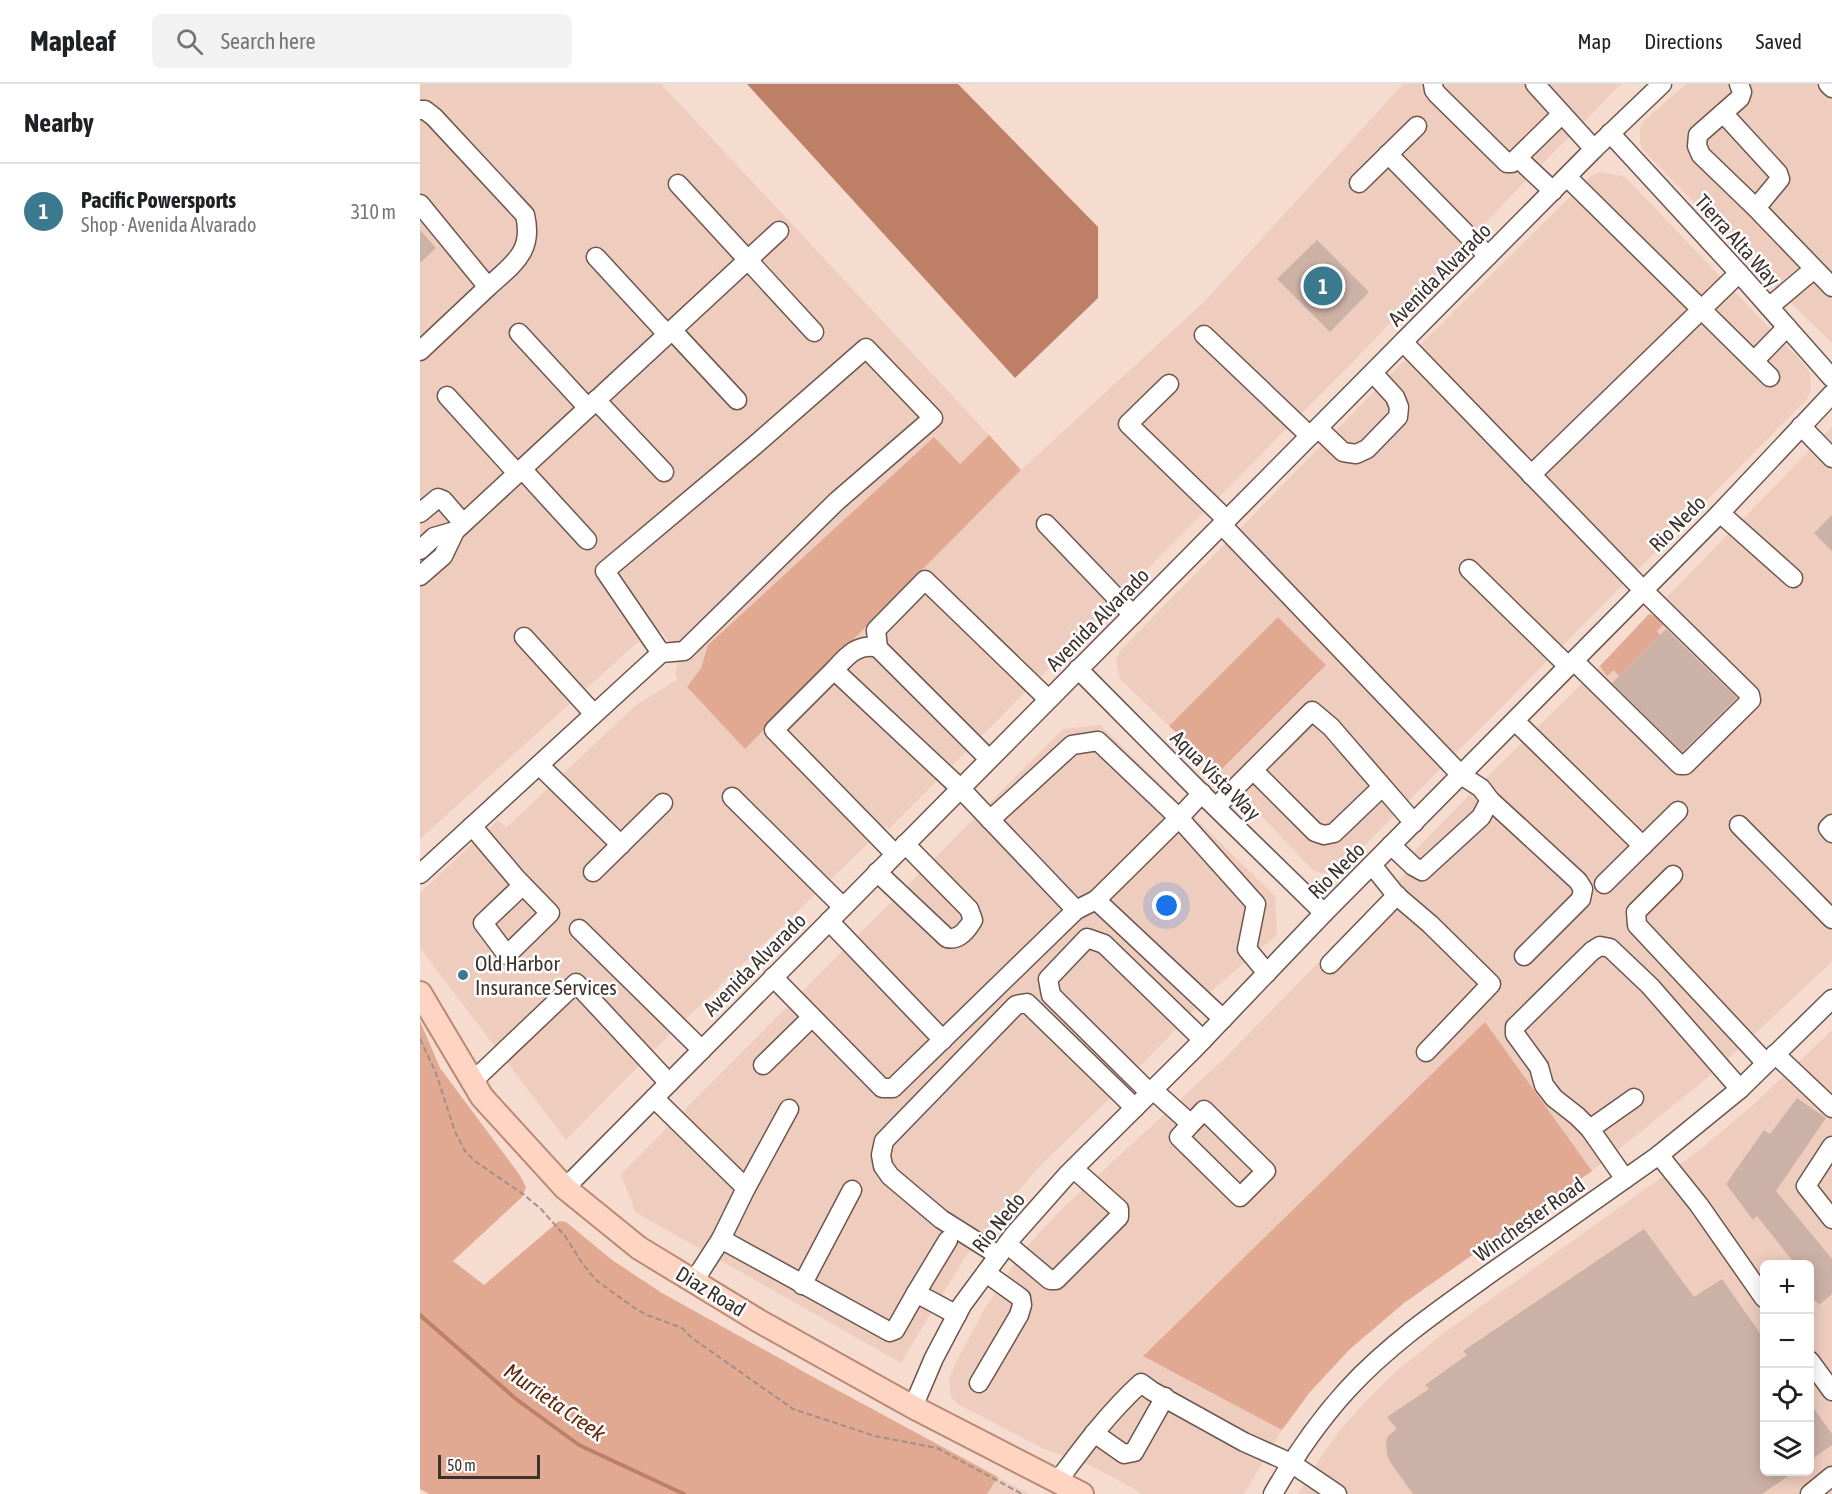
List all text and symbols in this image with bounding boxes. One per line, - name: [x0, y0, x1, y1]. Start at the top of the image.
- search box: [152, 14, 572, 68]
- text: Mapleaf: [30, 25, 116, 57]
- icon: search: [173, 25, 206, 58]
- text: Search here: [221, 28, 316, 54]
- text: Map: [1577, 29, 1611, 53]
- text: Directions: [1644, 29, 1723, 53]
- text: Saved: [1756, 29, 1802, 53]
- text: Nearby: [24, 108, 94, 138]
- text: Pacific Powersports: [81, 187, 236, 213]
- street label: Tierra Alta Way: [1690, 189, 1786, 291]
- text: 1: [39, 200, 48, 223]
- text: 310 m: [351, 200, 396, 223]
- text: Shop · Avenida Alvarado: [81, 213, 256, 236]
- street label: Avenida Alvarado: [1383, 218, 1495, 330]
- pin: 1: [1304, 264, 1342, 308]
- street label: Rio Nedo: [1644, 490, 1710, 556]
- street label: Avenida Alvarado: [1041, 563, 1153, 675]
- street label: Aqua Vista Way: [1166, 725, 1266, 825]
- street label: Rio Nedo: [1303, 837, 1369, 903]
- your location: [1152, 891, 1181, 920]
- street label: Avenida Alvarado: [698, 908, 810, 1020]
- place label: Old Harbor Insurance Services: [475, 951, 617, 999]
- marker: Old Harbor Insurance Services: [456, 968, 470, 982]
- street label: Winchester Road: [1469, 1172, 1589, 1266]
- street label: Rio Nedo: [967, 1187, 1029, 1257]
- map controls: [1760, 1260, 1814, 1476]
- button: +: [1760, 1260, 1814, 1314]
- street label: Diaz Road: [672, 1261, 750, 1321]
- button: −: [1760, 1314, 1814, 1368]
- water label: Murrieta Creek: [499, 1358, 611, 1447]
- button: locate: [1760, 1368, 1814, 1422]
- button: layers: [1760, 1422, 1814, 1476]
- scale bar: [438, 1452, 540, 1480]
- text: 50 m: [447, 1456, 476, 1474]

